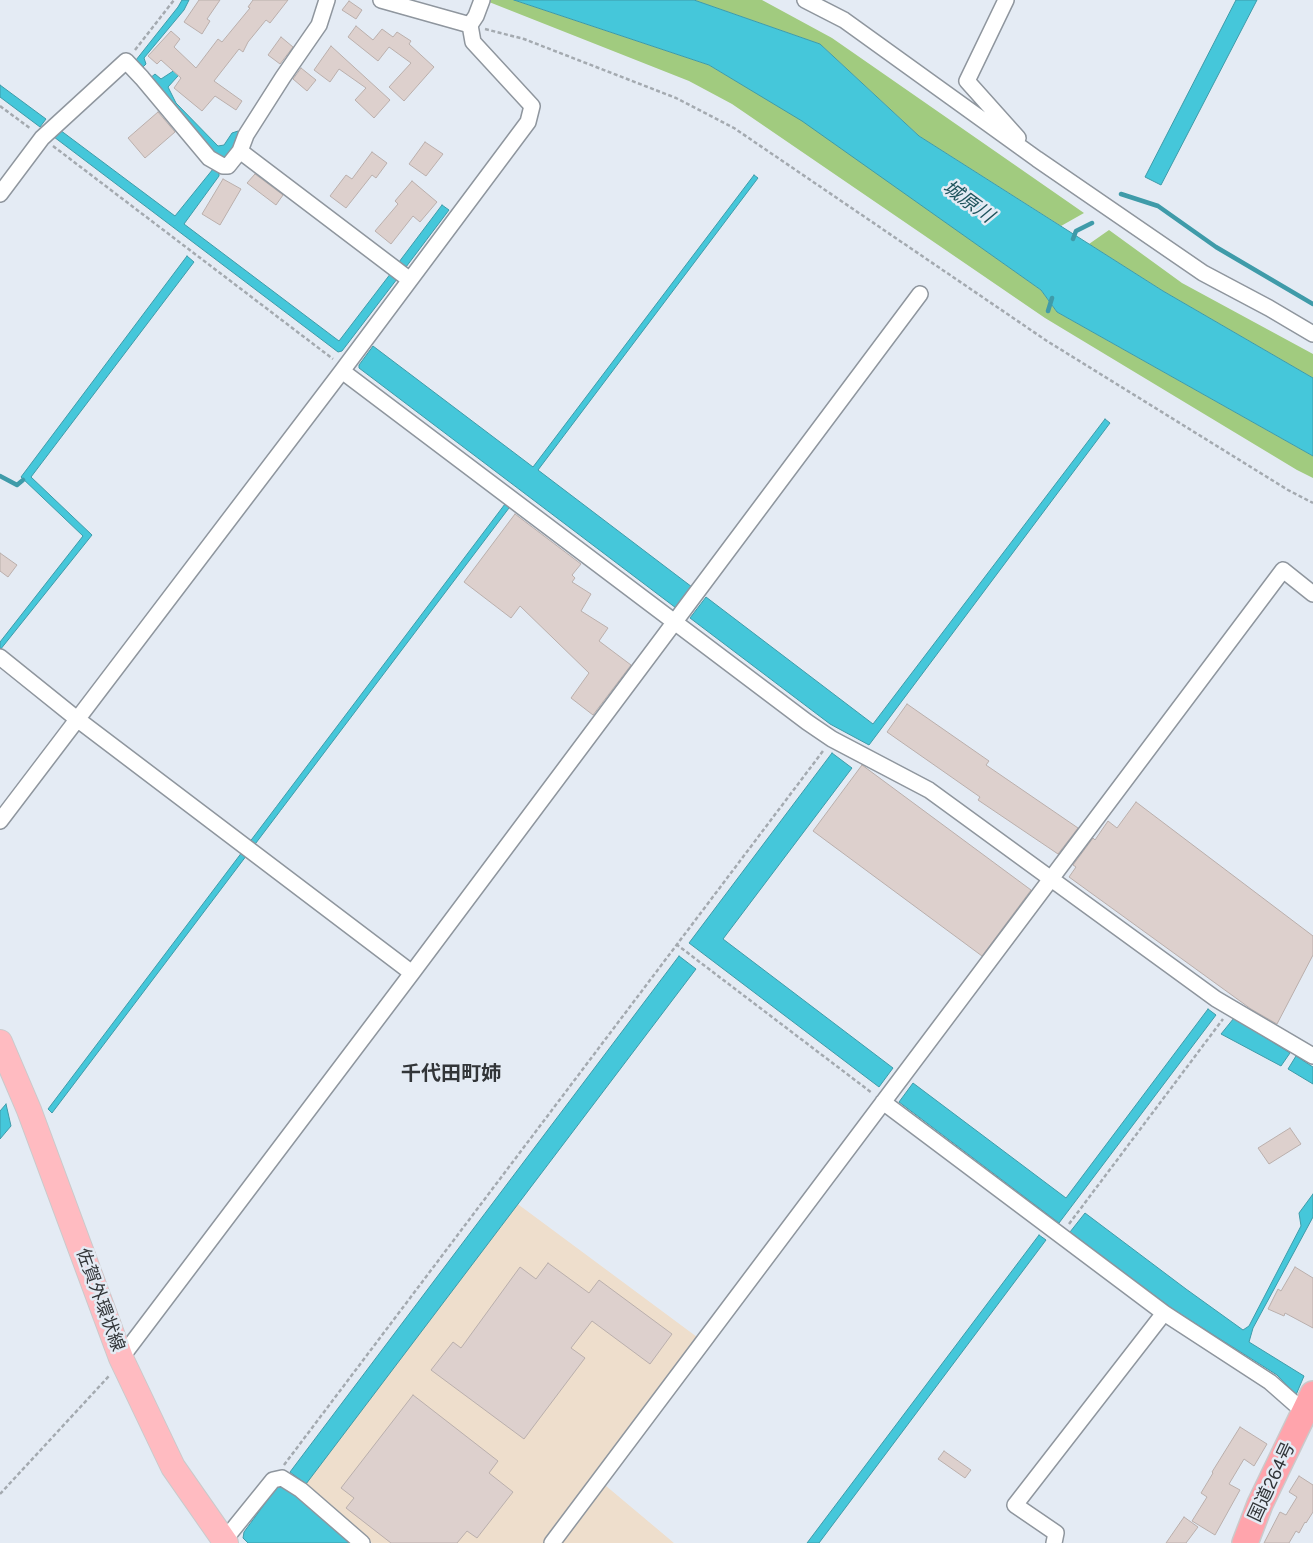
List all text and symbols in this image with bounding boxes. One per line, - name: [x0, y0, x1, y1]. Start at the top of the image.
- water label: 城原川: [938, 176, 998, 228]
- district label: 千代田町姉: [401, 1062, 501, 1086]
- street label: 佐賀外環状線: [71, 1246, 129, 1354]
- street label: 国道264号: [1244, 1439, 1300, 1525]

